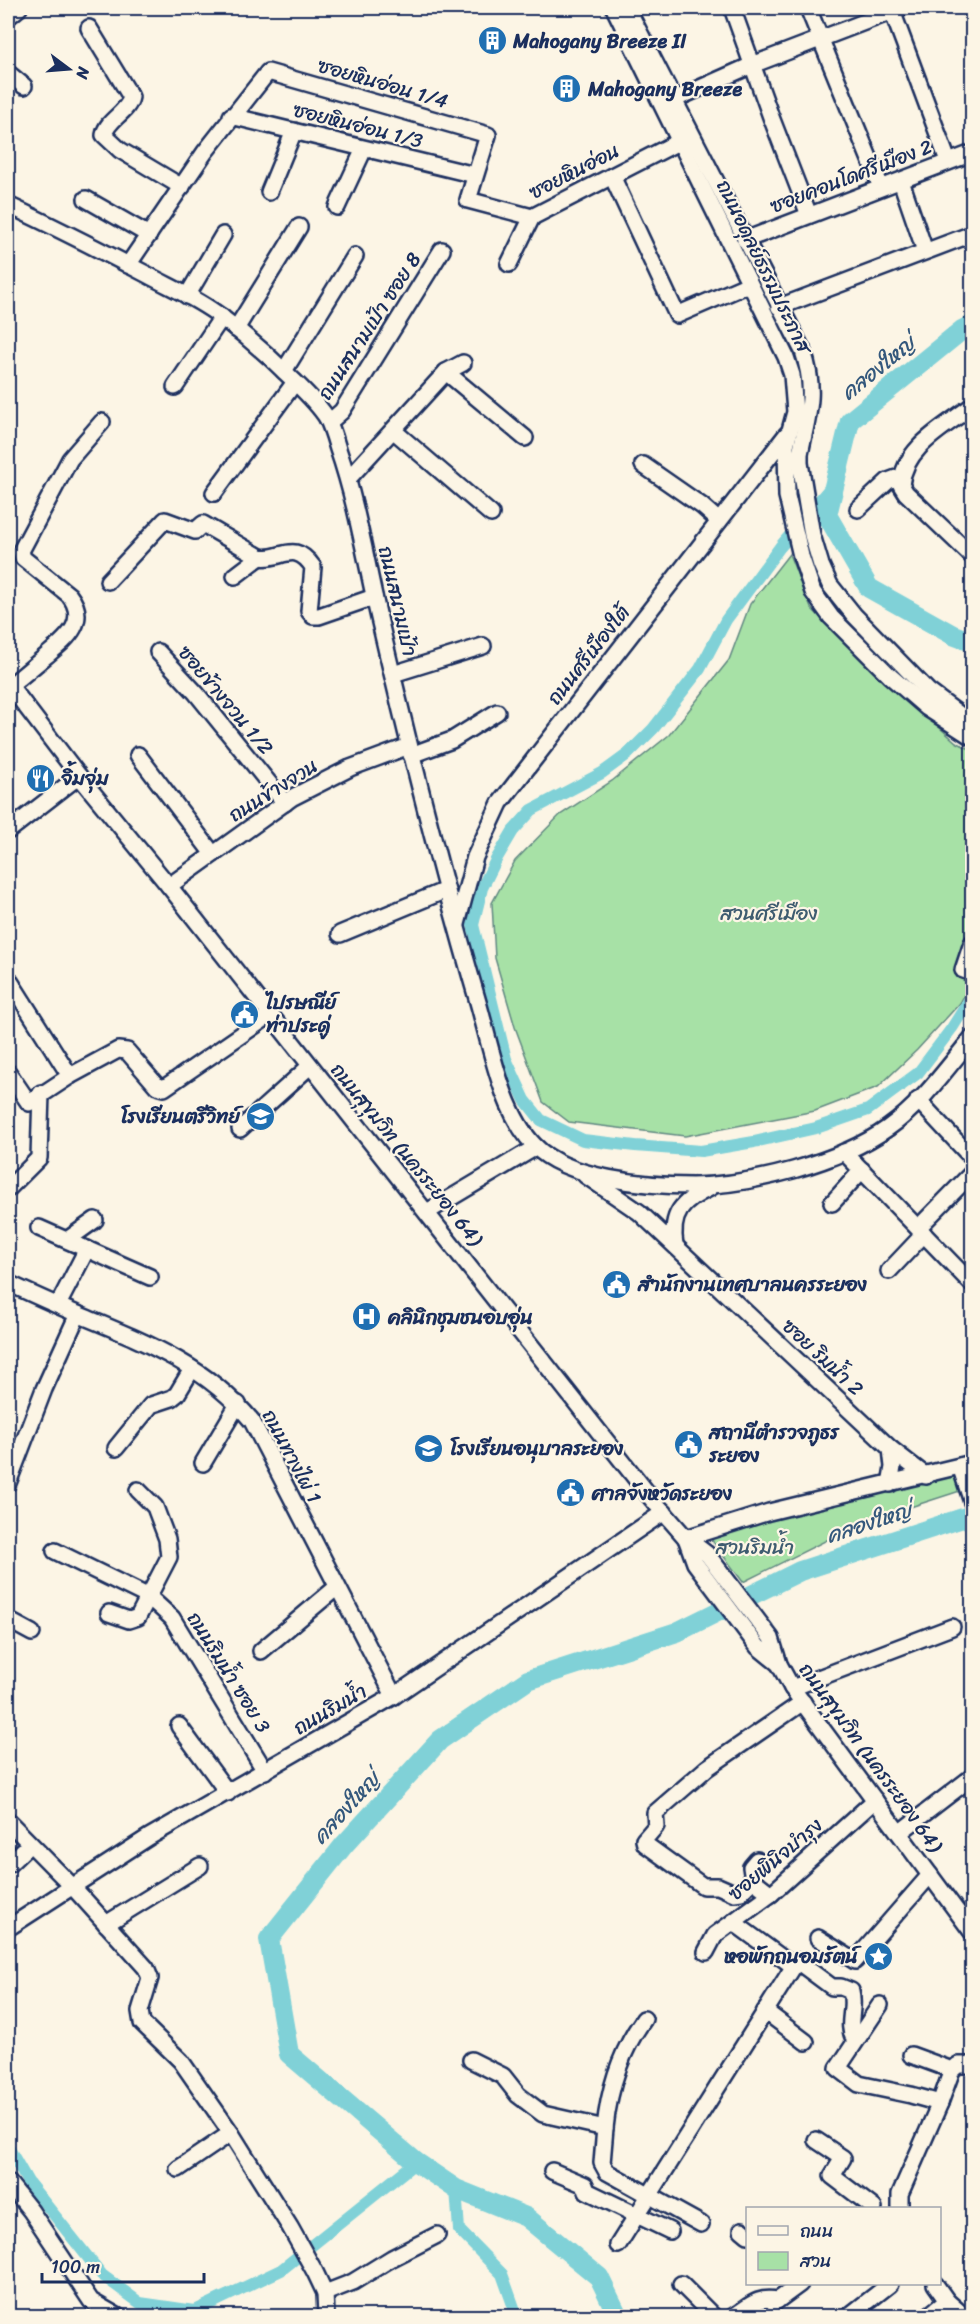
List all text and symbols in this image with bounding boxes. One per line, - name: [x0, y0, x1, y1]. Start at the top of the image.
- place label: Mahogany Breeze II: [512, 24, 687, 59]
- building icon: Mahogany Breeze II: [476, 25, 508, 57]
- north arrow: [39, 39, 99, 99]
- street label: ซอยหินอ่อน 1/4: [314, 48, 452, 119]
- text: N: [67, 63, 99, 83]
- place label: Mahogany Breeze: [587, 72, 742, 107]
- building icon: Mahogany Breeze: [551, 73, 583, 105]
- street label: ซอยหินอ่อน 1/3: [289, 92, 426, 159]
- street label: ซอยคอนโดศรีเมือง 2: [765, 129, 938, 223]
- street label: ซอยหินอ่อน: [523, 134, 626, 209]
- street label: ถนนอดุลย์ธรรมประภาส: [706, 174, 822, 362]
- street label: ถนนสนามเป้า ซอย 8: [308, 245, 431, 408]
- water label: คลองใหญ่: [832, 322, 929, 410]
- street label: ถนนสนามเป้า: [368, 542, 427, 660]
- street label: ถนนศรีเมืองใต้: [538, 595, 641, 713]
- street label: ซอยข้างจวน 1/2: [169, 637, 283, 764]
- street label: ถนนข้างจวน: [221, 749, 325, 832]
- place label: จิ้มจุ่ม: [61, 760, 109, 796]
- restaurant icon: จิ้มจุ่ม: [24, 762, 56, 794]
- park label: สวนศรีเมือง: [720, 896, 817, 931]
- place label: ไปรษณีย์ ท่าประดู่: [265, 985, 340, 1043]
- public building icon: ไปรษณีย์ ท่าประดู่: [229, 998, 261, 1030]
- street label: ถนนสุขุมวิท (นครระยอง 64): [321, 1055, 492, 1255]
- place label: โรงเรียนตรีวิทย์: [121, 1099, 244, 1134]
- school or university icon: โรงเรียนตรีวิทย์: [245, 1100, 277, 1132]
- place label: สำนักงานเทศบาลนครระยอง: [637, 1267, 867, 1302]
- public building icon: สำนักงานเทศบาลนครระยอง: [601, 1268, 633, 1300]
- place label: คลินิกชุมชนอบอุ่น: [387, 1300, 533, 1335]
- hospital icon: คลินิกชุมชนอบอุ่น: [351, 1301, 383, 1333]
- street label: ซอย ริมน้ำ 2: [774, 1310, 872, 1405]
- street label: ถนนทางไผ่ 1: [252, 1403, 331, 1510]
- place label: สถานีตำรวจภูธร ระยอง: [708, 1415, 840, 1473]
- public building icon: สถานีตำรวจภูธร ระยอง: [672, 1428, 704, 1460]
- place label: โรงเรียนอนุบาลระยอง: [450, 1431, 624, 1466]
- school or university icon: โรงเรียนอนุบาลระยอง: [413, 1432, 445, 1464]
- place label: ศาลจังหวัดระยอง: [591, 1476, 733, 1511]
- public building icon: ศาลจังหวัดระยอง: [555, 1477, 587, 1509]
- water label: คลองใหญ่: [821, 1489, 922, 1555]
- park label: สวนริมน้ำ: [715, 1530, 794, 1565]
- street label: ถนนริมน้ำ ซอย 3: [177, 1604, 280, 1740]
- street label: ถนนสุขุมวิท (นครระยอง 64): [789, 1655, 952, 1860]
- street label: ถนนริมน้ำ: [287, 1674, 374, 1745]
- water label: คลองใหญ่: [302, 1758, 394, 1853]
- street label: ซอยพินิจบำรุง: [720, 1809, 831, 1910]
- place label: หอพักถนอมรัตน์: [724, 1939, 862, 1974]
- place icon: หอพักถนอมรัตน์: [863, 1940, 895, 1972]
- legend: [746, 2207, 941, 2285]
- text: ถนน: [800, 2215, 833, 2247]
- text: สวน: [799, 2245, 832, 2277]
- scale bar: [42, 2246, 204, 2284]
- text: 100 m: [51, 2251, 100, 2283]

